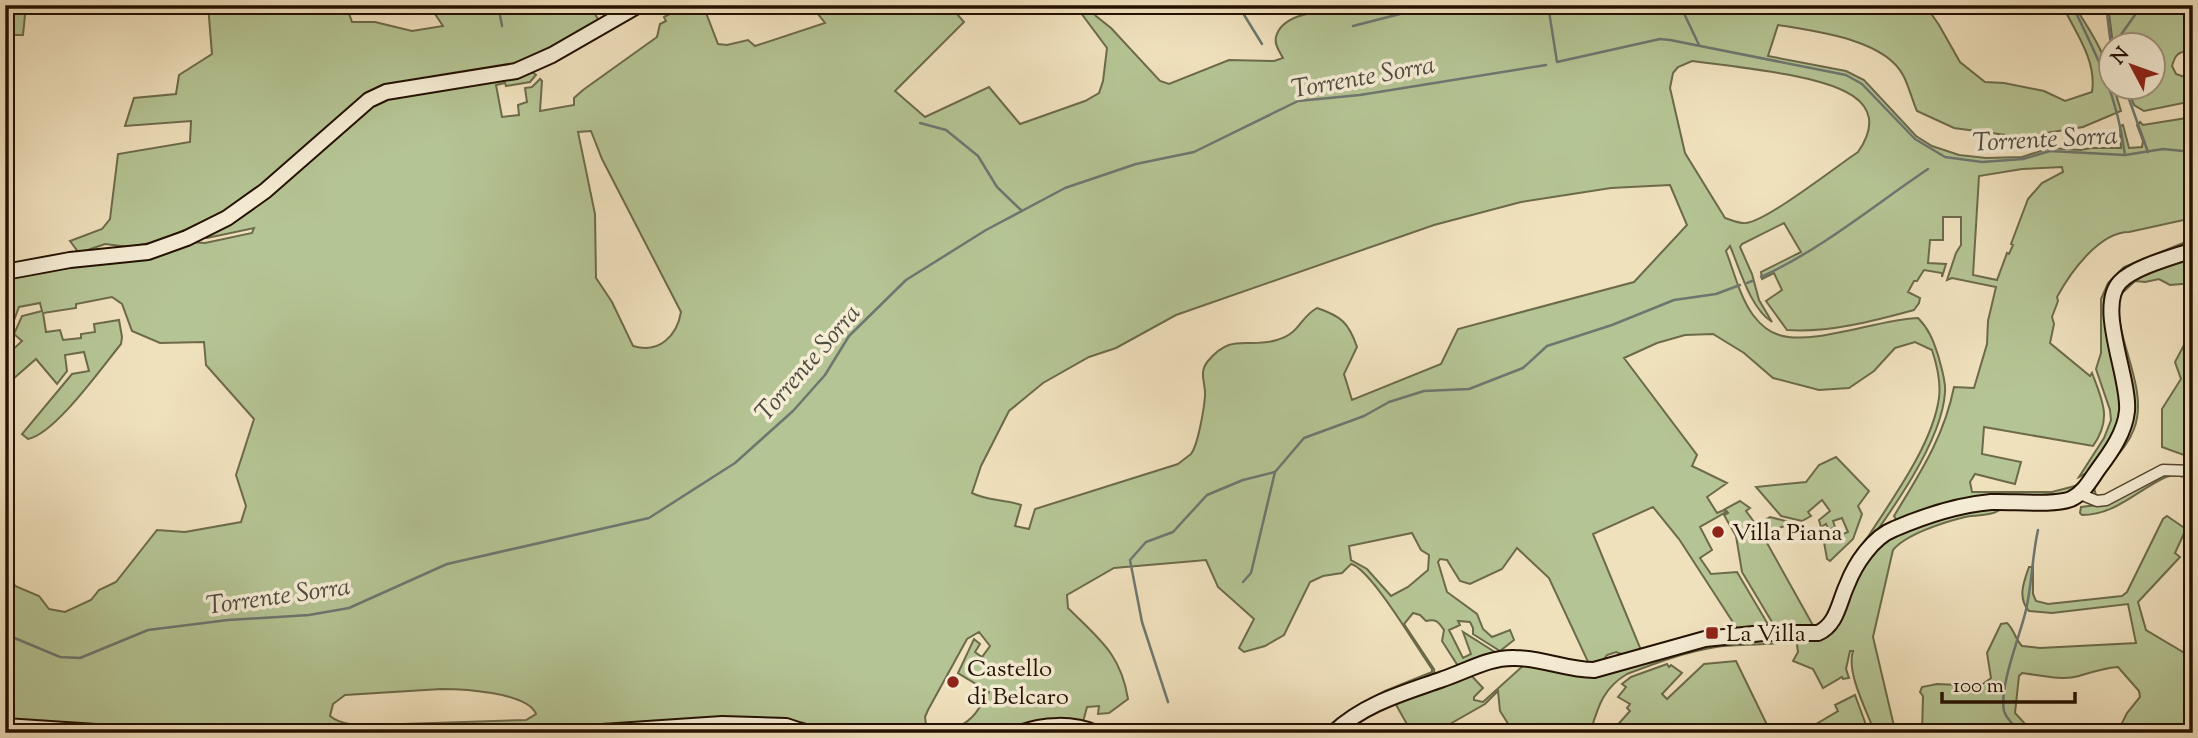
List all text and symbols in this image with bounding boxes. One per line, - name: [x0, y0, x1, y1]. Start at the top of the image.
- north arrow: [2096, 32, 2166, 102]
- text: N: [2106, 42, 2136, 71]
- water label: Torrente Sorra: [1289, 48, 1438, 109]
- water label: Torrente Sorra: [1972, 118, 2119, 163]
- water label: Torrente Sorra: [747, 297, 870, 431]
- place label: Villa Piana: [1732, 517, 1843, 551]
- marker: Villa Piana: [1710, 524, 1726, 540]
- water label: Torrente Sorra: [204, 569, 353, 626]
- place label: La Villa: [1726, 618, 1806, 652]
- marker: La Villa: [1704, 625, 1720, 641]
- place label: Castello di Belcaro: [967, 653, 1069, 715]
- scale bar: [1942, 661, 2076, 705]
- text: 100 m: [1953, 672, 2004, 702]
- marker: Castello di Belcaro: [945, 674, 961, 690]

